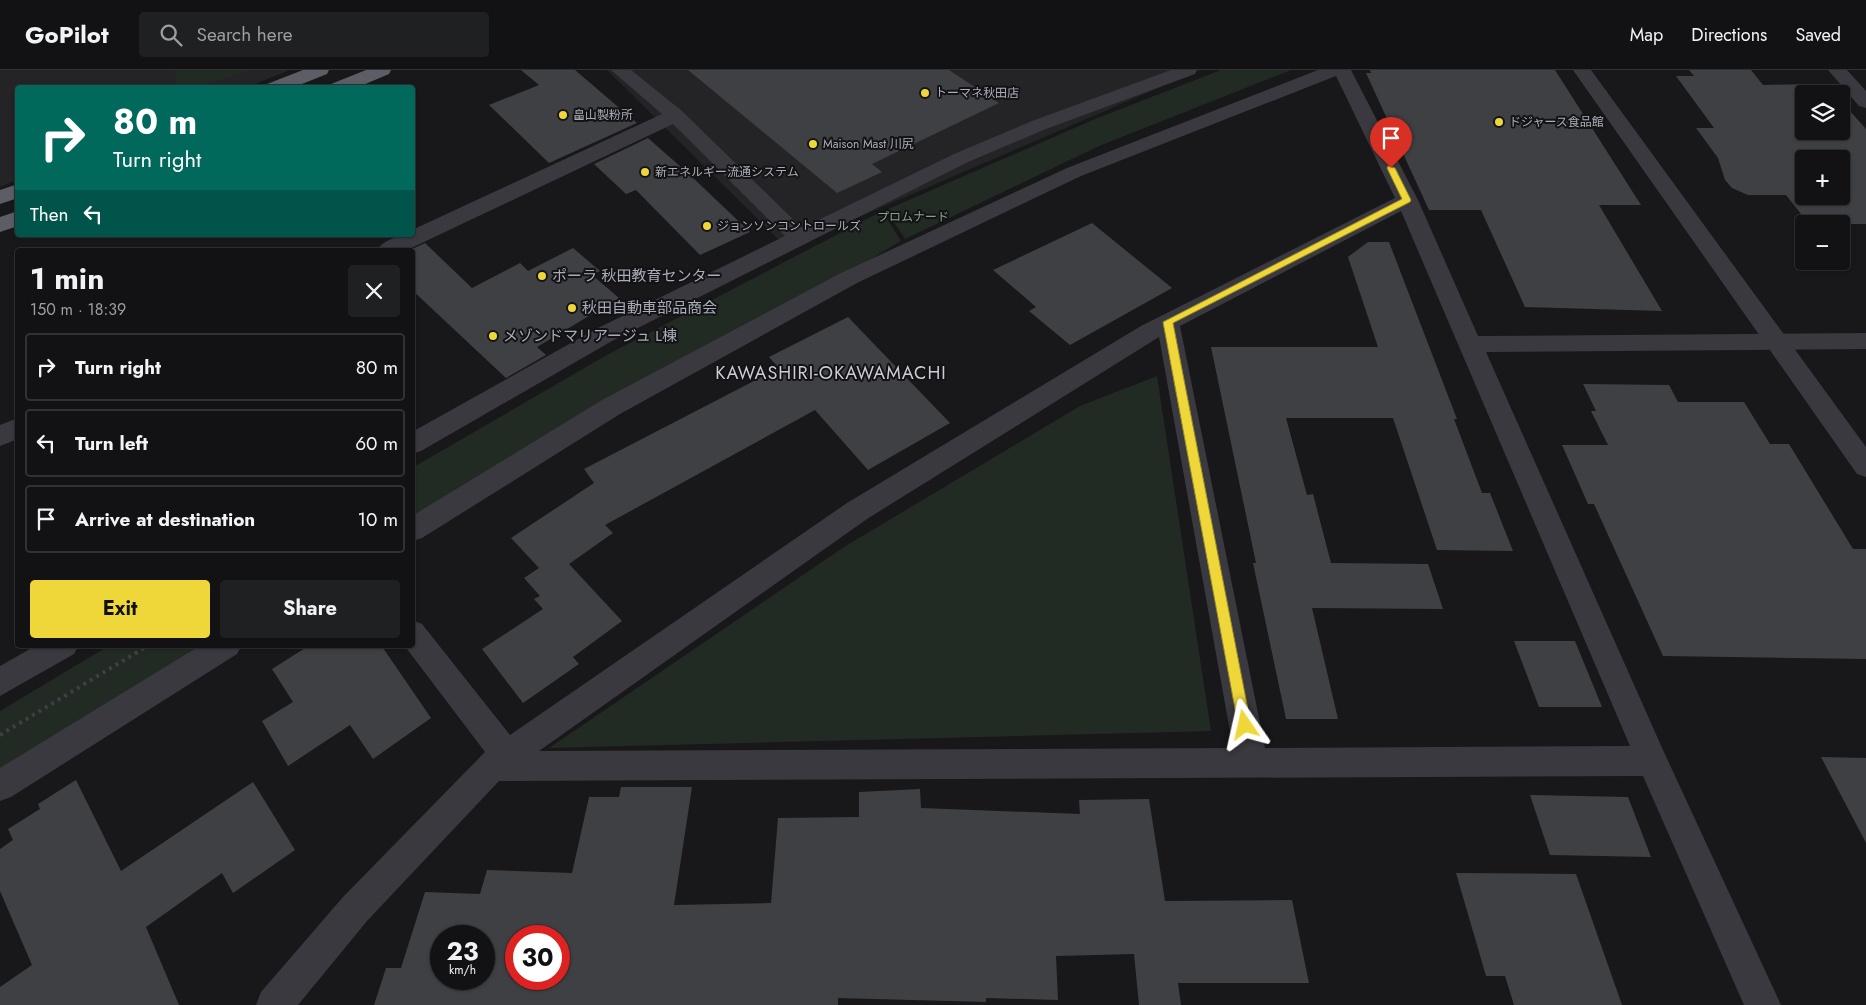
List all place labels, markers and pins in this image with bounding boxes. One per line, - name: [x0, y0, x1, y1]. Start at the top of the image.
- place label: トーマネ秋田店: [935, 84, 1019, 102]
- marker: トーマネ秋田店: [919, 87, 931, 99]
- place label: 畠山製粉所: [573, 106, 633, 124]
- marker: 畠山製粉所: [557, 109, 569, 121]
- place label: ドジャース食品館: [1509, 113, 1604, 131]
- marker: ドジャース食品館: [1493, 116, 1505, 128]
- pin: [1370, 117, 1412, 168]
- place label: Maison Mast 川尻: [823, 135, 914, 153]
- marker: Maison Mast 川尻: [807, 138, 819, 150]
- place label: 新エネルギー流通システム: [655, 163, 799, 181]
- marker: 新エネルギー流通システム: [639, 166, 651, 178]
- place label: ジョンソンコントロールズ: [717, 217, 861, 235]
- marker: ジョンソンコントロールズ: [701, 220, 713, 232]
- place label: ポーラ 秋田教育センター: [552, 265, 722, 287]
- marker: ポーラ 秋田教育センター: [536, 270, 548, 282]
- place label: 秋田自動車部品商会: [582, 297, 717, 319]
- marker: 秋田自動車部品商会: [566, 302, 578, 314]
- place label: メゾンドマリアージュ L棟: [503, 325, 677, 347]
- marker: メゾンドマリアージュ L棟: [487, 330, 499, 342]

